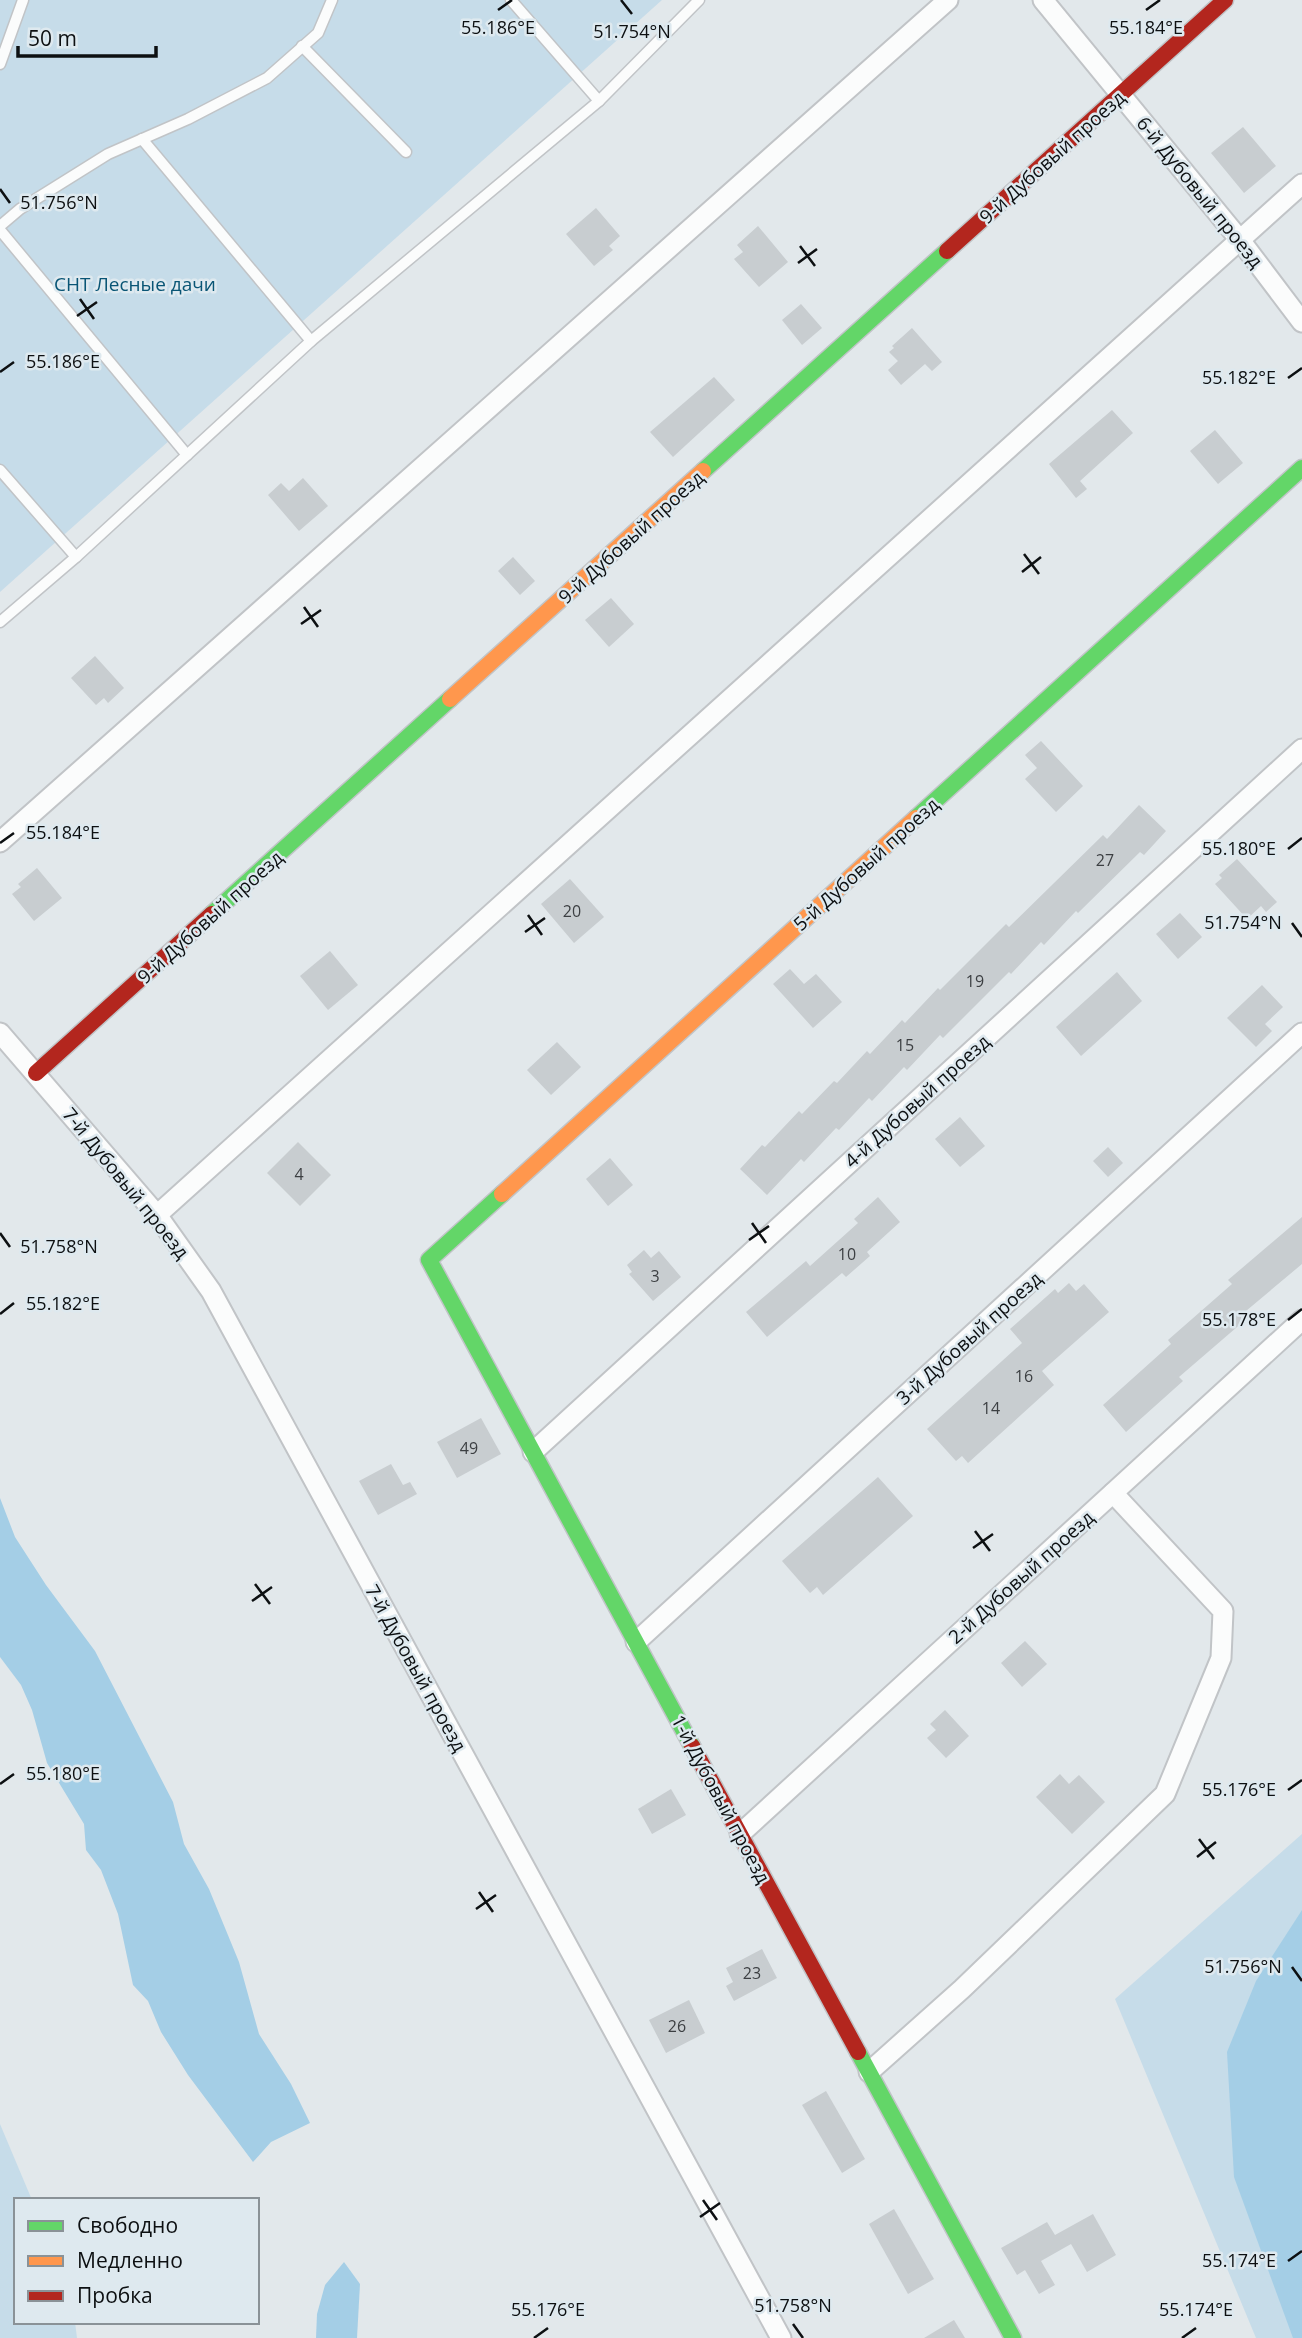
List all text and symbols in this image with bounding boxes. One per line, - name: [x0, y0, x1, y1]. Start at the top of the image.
- scale bar: [18, 14, 156, 58]
- text: 55.186°E: [461, 15, 535, 39]
- text: 55.184°E: [1109, 15, 1183, 39]
- text: 51.754°N: [593, 19, 671, 43]
- text: 50 m: [28, 24, 77, 52]
- street label: 9-й Дубовый проезд: [974, 85, 1130, 229]
- street label: 6-й Дубовый проезд: [1131, 111, 1269, 273]
- text: 51.756°N: [20, 190, 98, 214]
- park label: СНТ Лесные дачи: [54, 271, 216, 297]
- text: 55.186°E: [26, 349, 100, 373]
- text: 55.182°E: [1202, 365, 1276, 389]
- street label: 9-й Дубовый проезд: [553, 465, 709, 609]
- street label: 5-й Дубовый проезд: [788, 792, 944, 936]
- text: 55.184°E: [26, 820, 100, 844]
- text: 55.180°E: [1202, 836, 1276, 860]
- street label: 9-й Дубовый проезд: [132, 845, 288, 989]
- house number: 27: [1096, 849, 1114, 871]
- house number: 20: [563, 900, 581, 922]
- text: 51.754°N: [1204, 910, 1282, 934]
- house number: 19: [966, 970, 984, 992]
- street label: 4-й Дубовый проезд: [839, 1029, 995, 1173]
- house number: 15: [896, 1034, 914, 1056]
- street label: 7-й Дубовый проезд: [57, 1102, 195, 1264]
- house number: 4: [294, 1163, 304, 1185]
- text: 51.758°N: [20, 1234, 98, 1258]
- house number: 10: [838, 1243, 856, 1265]
- house number: 3: [650, 1265, 660, 1287]
- street label: 3-й Дубовый проезд: [891, 1266, 1047, 1410]
- text: 55.182°E: [26, 1291, 100, 1315]
- text: 55.178°E: [1202, 1307, 1276, 1331]
- house number: 16: [1015, 1365, 1033, 1387]
- house number: 14: [982, 1397, 1000, 1419]
- house number: 49: [460, 1437, 478, 1459]
- street label: 2-й Дубовый проезд: [943, 1505, 1099, 1649]
- street label: 7-й Дубовый проезд: [359, 1580, 473, 1756]
- street label: 1-й Дубовый проезд: [666, 1710, 776, 1888]
- text: 55.180°E: [26, 1761, 100, 1785]
- text: 55.176°E: [1202, 1777, 1276, 1801]
- text: 51.756°N: [1204, 1954, 1282, 1978]
- house number: 23: [743, 1962, 761, 1984]
- house number: 26: [668, 2015, 686, 2037]
- legend: [14, 2198, 259, 2324]
- text: Свободно: [77, 2211, 178, 2239]
- text: Медленно: [77, 2246, 183, 2274]
- text: 55.174°E: [1202, 2248, 1276, 2272]
- text: Пробка: [77, 2281, 153, 2309]
- text: 51.758°N: [754, 2293, 832, 2317]
- text: 55.176°E: [511, 2297, 585, 2321]
- text: 55.174°E: [1159, 2297, 1233, 2321]

